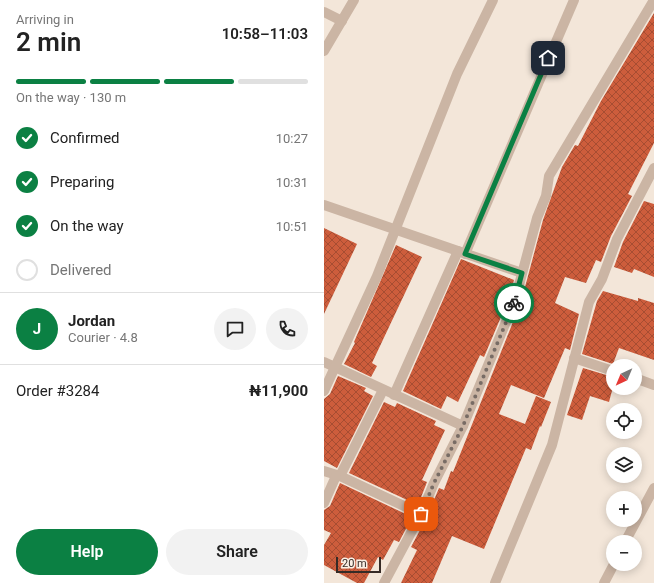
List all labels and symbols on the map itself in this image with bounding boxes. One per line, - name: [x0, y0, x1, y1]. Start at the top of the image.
- pin: [531, 41, 565, 75]
- courier: [494, 283, 534, 323]
- north arrow: [606, 359, 642, 395]
- pin: [404, 497, 438, 531]
- scale bar: [336, 555, 381, 574]

